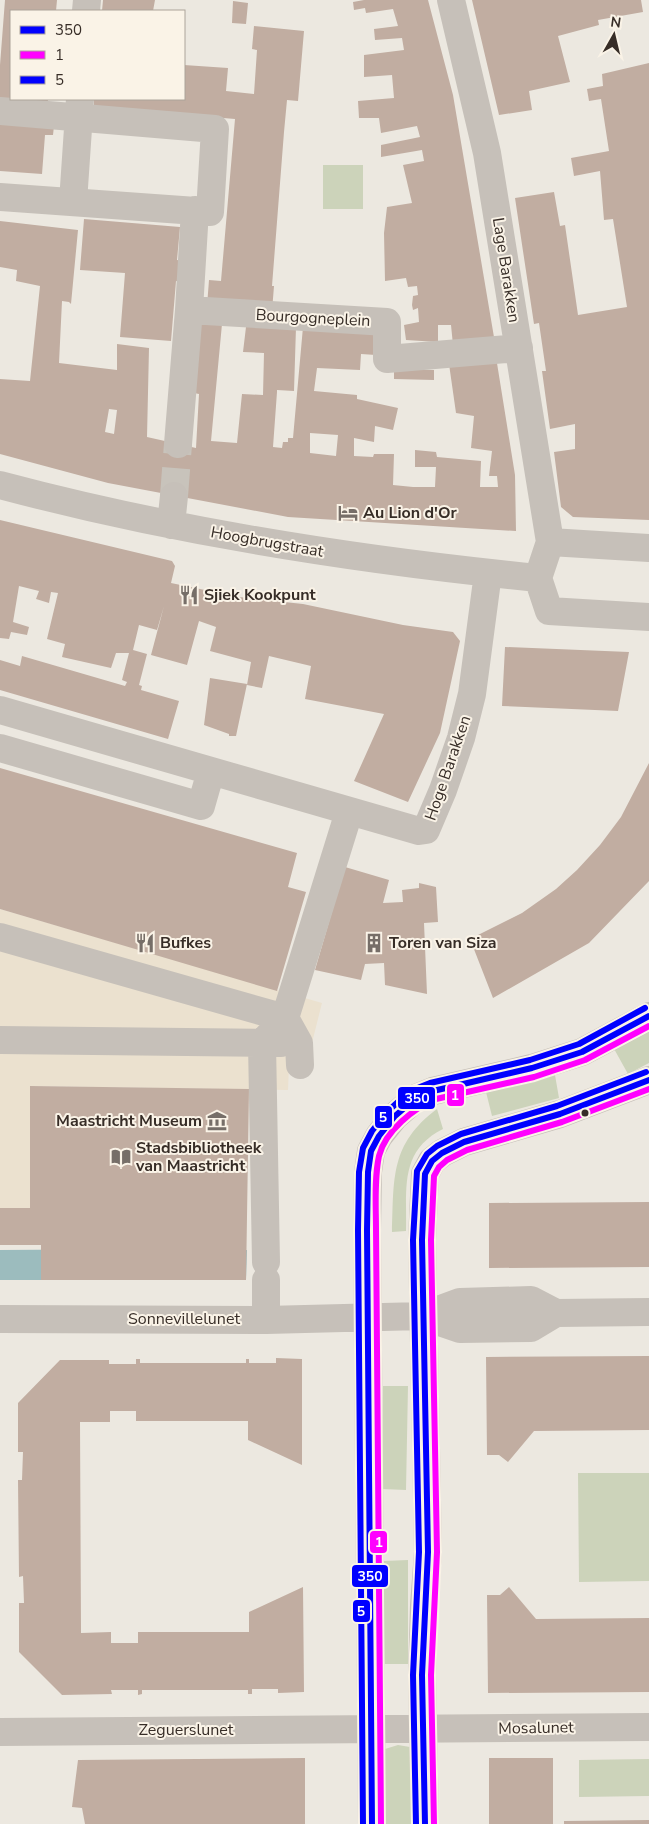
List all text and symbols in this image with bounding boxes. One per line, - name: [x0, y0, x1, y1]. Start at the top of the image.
- legend: [10, 10, 185, 100]
- north arrow: [589, 10, 639, 60]
- text: N: [609, 12, 622, 33]
- text: 350: [55, 20, 82, 40]
- text: 1: [55, 45, 64, 65]
- text: 5: [55, 70, 64, 90]
- street label: Lage Barakken: [487, 216, 525, 324]
- street label: Bourgogneplein: [255, 304, 371, 332]
- hotel icon: Au Lion d'Or: [337, 502, 359, 524]
- place label: Au Lion d'Or: [363, 502, 457, 524]
- street label: Hoogbrugstraat: [209, 521, 326, 563]
- restaurant icon: Sjiek Kookpunt: [178, 584, 200, 606]
- place label: Sjiek Kookpunt: [204, 584, 317, 606]
- street label: Hoge Barakken: [420, 712, 476, 824]
- restaurant icon: Bufkes: [134, 932, 156, 954]
- place label: Bufkes: [160, 932, 211, 954]
- building icon: Toren van Siza: [363, 932, 385, 954]
- place label: Toren van Siza: [389, 932, 497, 954]
- line badge: 1: [446, 1083, 465, 1107]
- line badge: 350: [397, 1086, 436, 1110]
- text: 1: [451, 1086, 459, 1105]
- text: 350: [404, 1089, 430, 1108]
- line badge: 5: [374, 1105, 393, 1129]
- text: 5: [379, 1108, 387, 1127]
- unlabelled marker: [580, 1108, 590, 1118]
- place label: Maastricht Museum: [56, 1110, 202, 1132]
- museum icon: Maastricht Museum: [206, 1110, 228, 1132]
- place label: Stadsbibliotheek van Maastricht: [135, 1137, 262, 1177]
- library icon: Stadsbibliotheek van Maastricht: [110, 1146, 132, 1168]
- street label: Sonnevillelunet: [128, 1308, 240, 1330]
- line badge: 1: [369, 1530, 388, 1554]
- text: 1: [375, 1533, 383, 1552]
- line badge: 350: [351, 1564, 389, 1588]
- text: 350: [357, 1567, 383, 1586]
- line badge: 5: [352, 1599, 371, 1623]
- text: 5: [357, 1602, 365, 1621]
- street label: Mosalunet: [498, 1716, 574, 1740]
- street label: Zeguerslunet: [139, 1719, 234, 1741]

